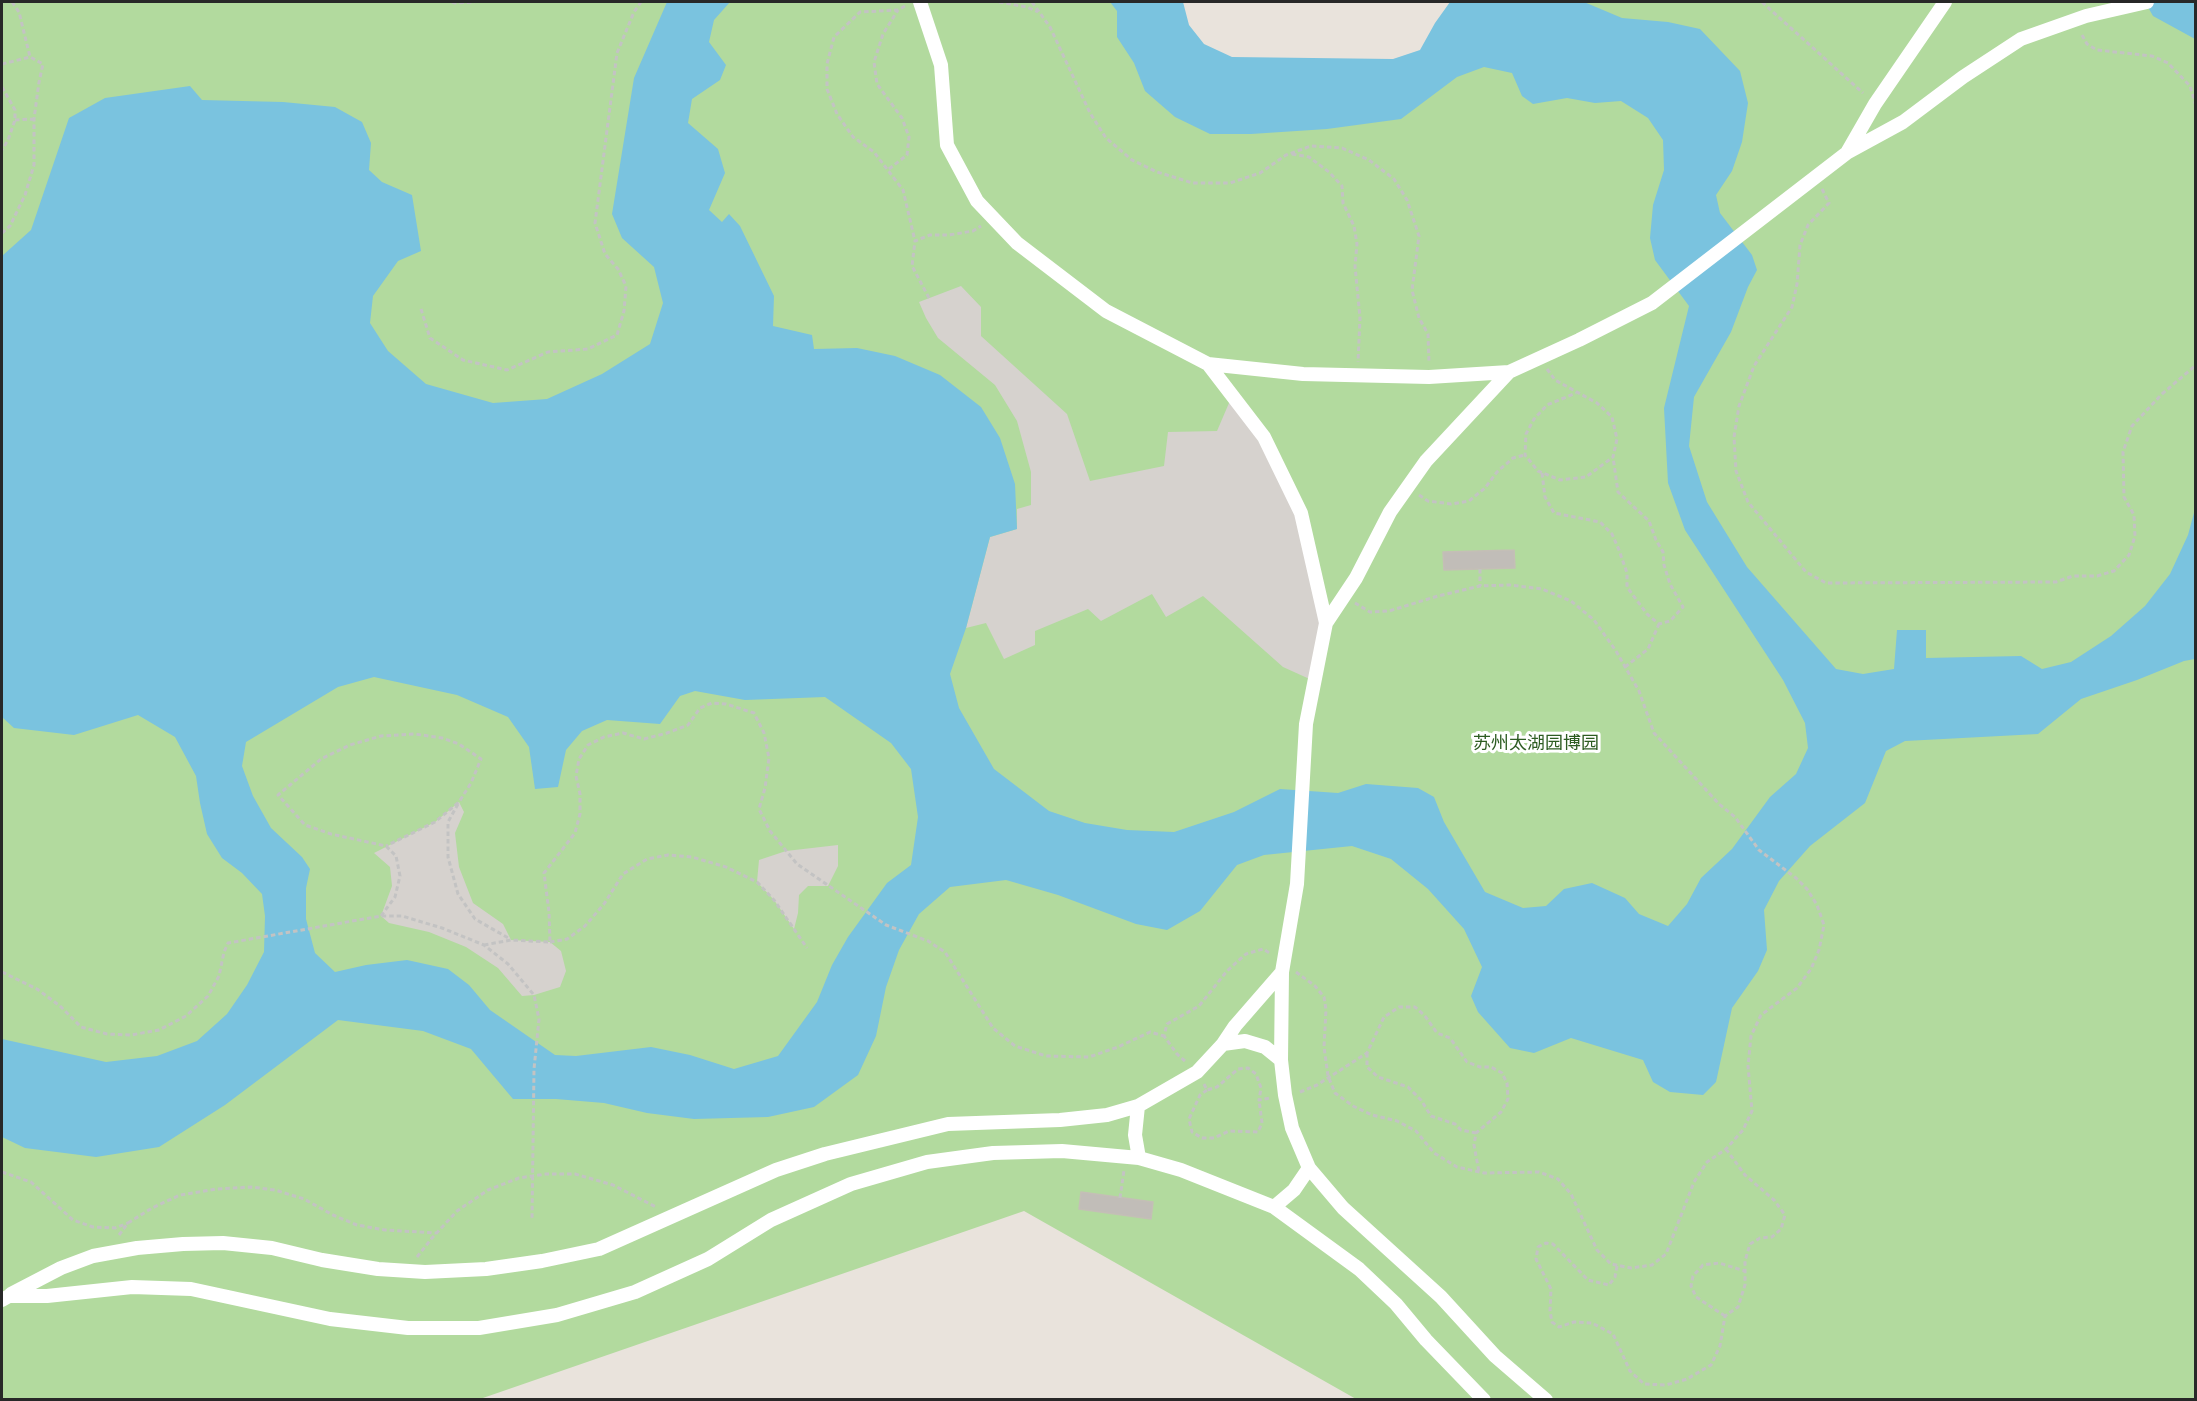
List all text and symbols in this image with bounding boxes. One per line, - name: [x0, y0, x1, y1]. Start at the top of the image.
- park label: 苏州太湖园博园: [1473, 732, 1599, 754]

